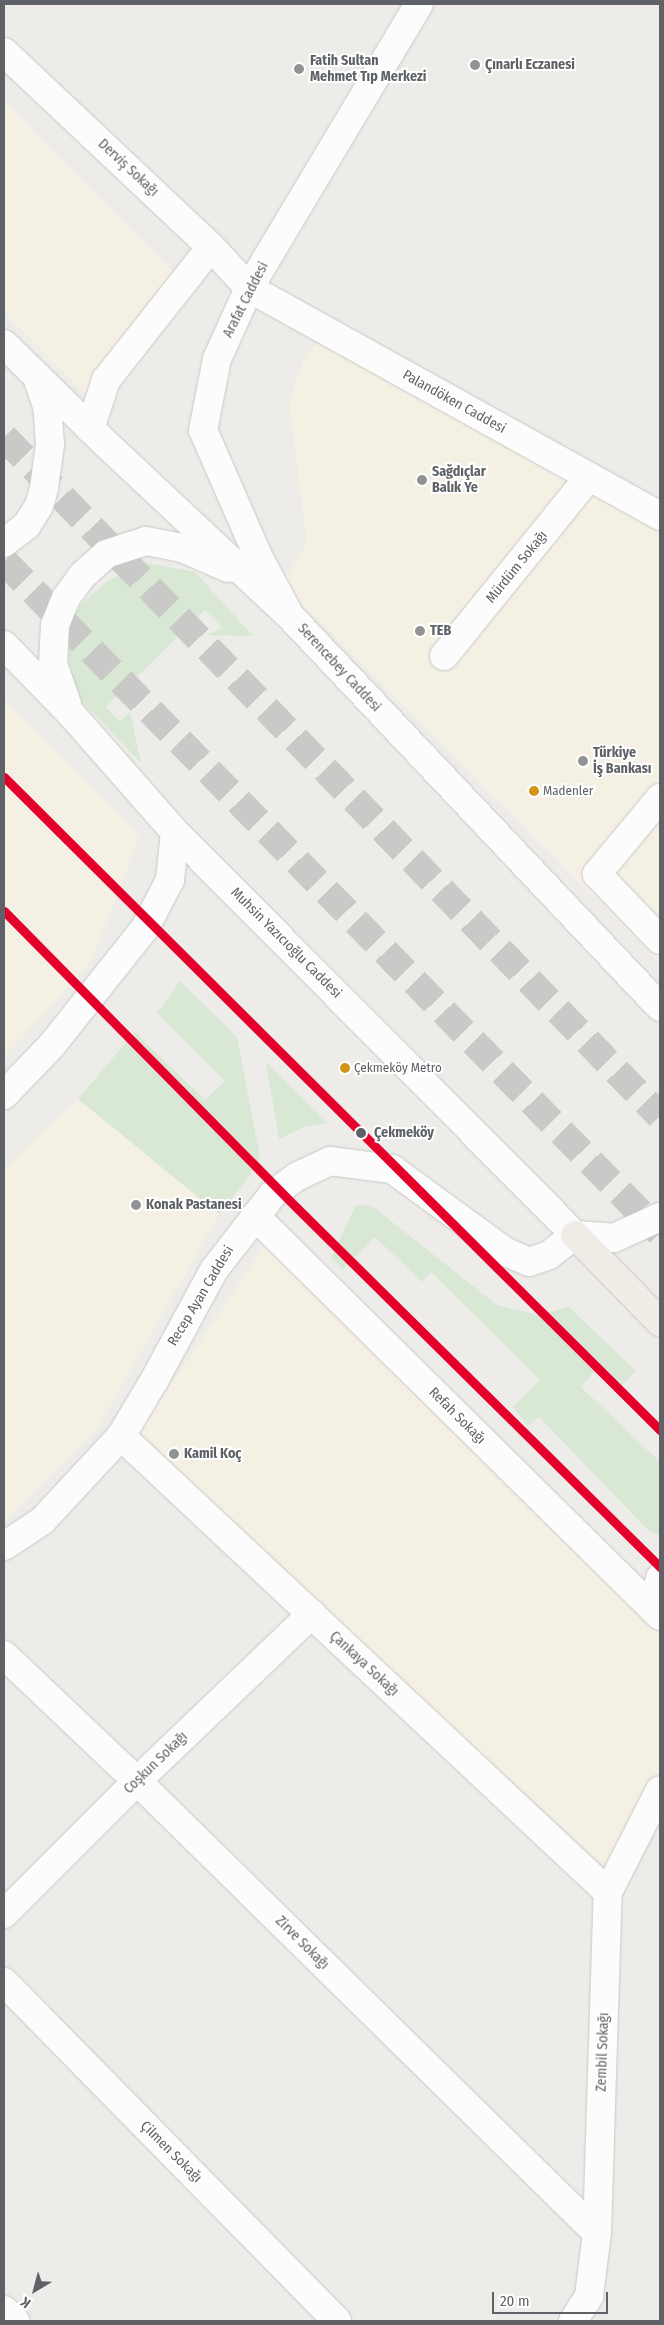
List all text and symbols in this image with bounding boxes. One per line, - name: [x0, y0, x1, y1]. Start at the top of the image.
- place label: Fatih Sultan Mehmet Tıp Merkezi: [310, 53, 426, 85]
- place label: Çınarlı Eczanesi: [485, 57, 575, 73]
- marker: Çınarlı Eczanesi: [469, 59, 481, 71]
- marker: Fatih Sultan Mehmet Tıp Merkezi: [292, 62, 306, 76]
- street label: Derviş Sokağı: [94, 136, 162, 200]
- street label: Arafat Caddesi: [220, 259, 272, 341]
- street label: Palandöken Caddesi: [400, 367, 508, 437]
- place label: Sağdıçlar Balık Ye: [432, 464, 486, 497]
- marker: Sağdıçlar Balık Ye: [416, 474, 428, 486]
- street label: Mürdüm Sokağı: [483, 527, 551, 607]
- street label: Serencebey Caddesi: [294, 620, 384, 716]
- place label: TEB: [430, 623, 451, 639]
- marker: TEB: [414, 625, 426, 637]
- place label: Türkiye İş Bankası: [593, 745, 651, 778]
- marker: Türkiye İş Bankası: [577, 755, 589, 767]
- place label: Madenler: [543, 783, 593, 799]
- marker: Madenler: [529, 786, 539, 796]
- street label: Muhsin Yazıcıoğlu Caddesi: [227, 884, 345, 1002]
- place label: Çekmeköy Metro: [354, 1060, 442, 1076]
- marker: Çekmeköy Metro: [340, 1063, 350, 1073]
- marker: Çekmeköy: [352, 1124, 370, 1142]
- place label: Çekmeköy: [374, 1125, 434, 1141]
- place label: Konak Pastanesi: [146, 1197, 242, 1213]
- marker: Konak Pastanesi: [130, 1199, 142, 1211]
- street label: Recep Ayan Caddesi: [164, 1243, 238, 1349]
- street label: Refah Sokağı: [425, 1384, 489, 1448]
- place label: Kamil Koç: [184, 1446, 241, 1462]
- marker: Kamil Koç: [168, 1448, 180, 1460]
- street label: Çankaya Sokağı: [326, 1628, 402, 1700]
- street label: Coşkun Sokağı: [121, 1728, 191, 1798]
- street label: Zirve Sokağı: [272, 1913, 332, 1973]
- street label: Zembil Sokağı: [593, 2012, 613, 2092]
- street label: Çilmen Sokağı: [137, 2118, 205, 2186]
- north arrow: [10, 2265, 60, 2315]
- scale bar: [494, 2282, 610, 2314]
- text: 20 m: [500, 2292, 530, 2310]
- text: K: [17, 2293, 34, 2312]

